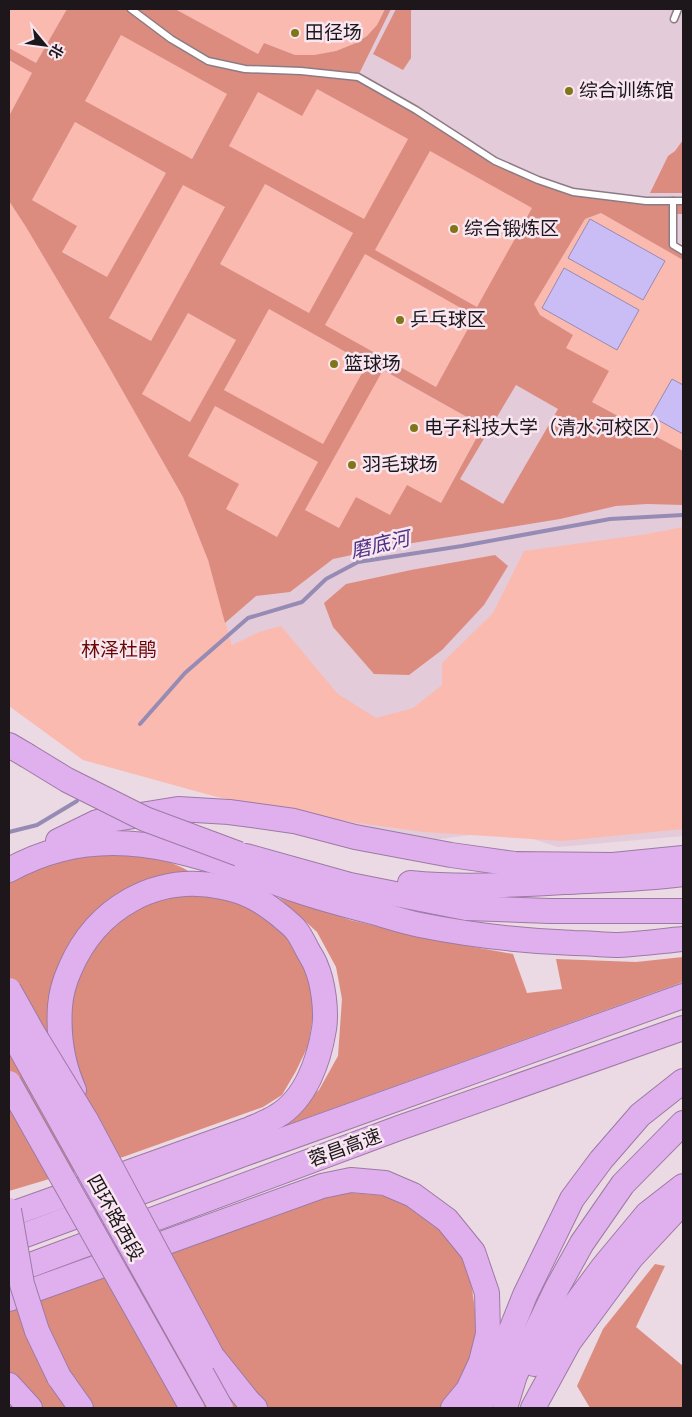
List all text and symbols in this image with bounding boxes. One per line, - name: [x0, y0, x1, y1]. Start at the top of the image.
- north arrow: [20, 20, 70, 70]
- place label: 田径场: [305, 22, 362, 44]
- marker: 田径场: [289, 27, 301, 39]
- text: 北: [45, 41, 67, 61]
- place label: 综合训练馆: [579, 80, 674, 102]
- marker: 综合训练馆: [563, 85, 575, 97]
- place label: 综合锻炼区: [464, 218, 559, 240]
- marker: 综合锻炼区: [448, 223, 460, 235]
- place label: 乒乓球区: [410, 309, 486, 331]
- marker: 乒乓球区: [394, 314, 406, 326]
- place label: 篮球场: [344, 353, 401, 375]
- marker: 篮球场: [328, 358, 340, 370]
- place label: 电子科技大学（清水河校区）: [424, 417, 671, 439]
- marker: 电子科技大学（清水河校区）: [408, 422, 420, 434]
- place label: 羽毛球场: [362, 454, 438, 476]
- marker: 羽毛球场: [346, 459, 358, 471]
- water label: 磨底河: [348, 526, 416, 563]
- park label: 林泽杜鹃: [81, 639, 157, 661]
- street label: 蓉昌高速: [306, 1125, 384, 1171]
- street label: 四环路西段: [82, 1171, 148, 1265]

